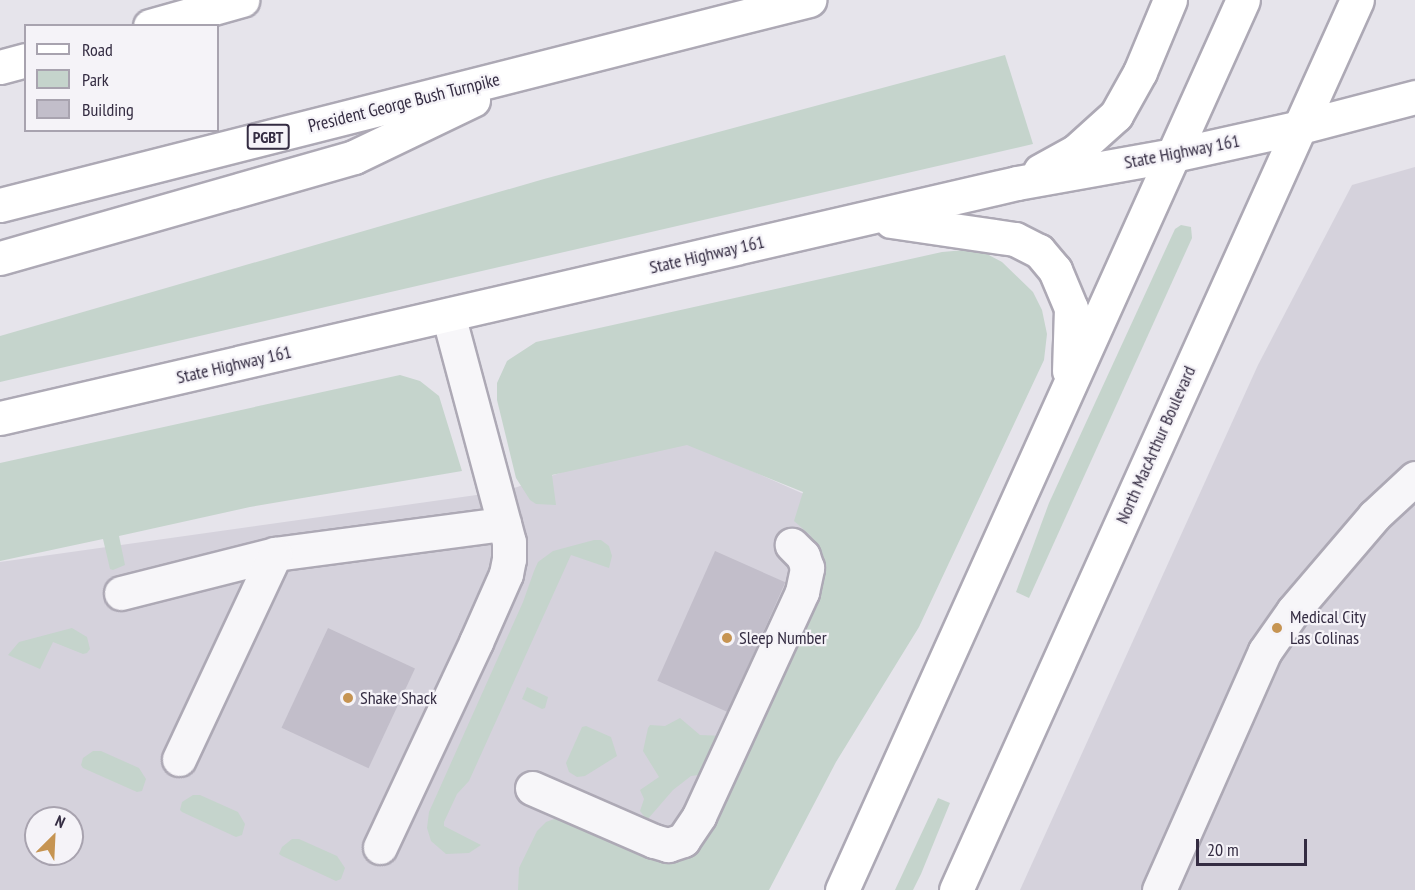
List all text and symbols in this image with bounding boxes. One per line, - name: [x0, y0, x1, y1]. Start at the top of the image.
- legend: [24, 24, 219, 132]
- text: Road: [82, 38, 113, 61]
- text: Park: [82, 68, 109, 91]
- street label: President George Bush Turnpike: [306, 69, 502, 137]
- text: Building: [82, 98, 134, 121]
- road number: PGBT: [246, 124, 290, 150]
- street label: State Highway 161: [1122, 130, 1242, 174]
- street label: State Highway 161: [647, 231, 767, 279]
- street label: State Highway 161: [174, 341, 294, 389]
- street label: North MacArthur Boulevard: [1112, 363, 1200, 527]
- place label: Medical City Las Colinas: [1290, 607, 1366, 650]
- marker: Medical City Las Colinas: [1268, 619, 1286, 637]
- place label: Sleep Number: [739, 627, 827, 649]
- marker: Sleep Number: [720, 631, 734, 645]
- place label: Shake Shack: [360, 687, 437, 709]
- marker: Shake Shack: [341, 691, 355, 705]
- north arrow: [24, 806, 84, 866]
- text: N: [52, 810, 69, 832]
- scale bar: [1199, 827, 1310, 865]
- text: 20 m: [1207, 838, 1239, 861]

